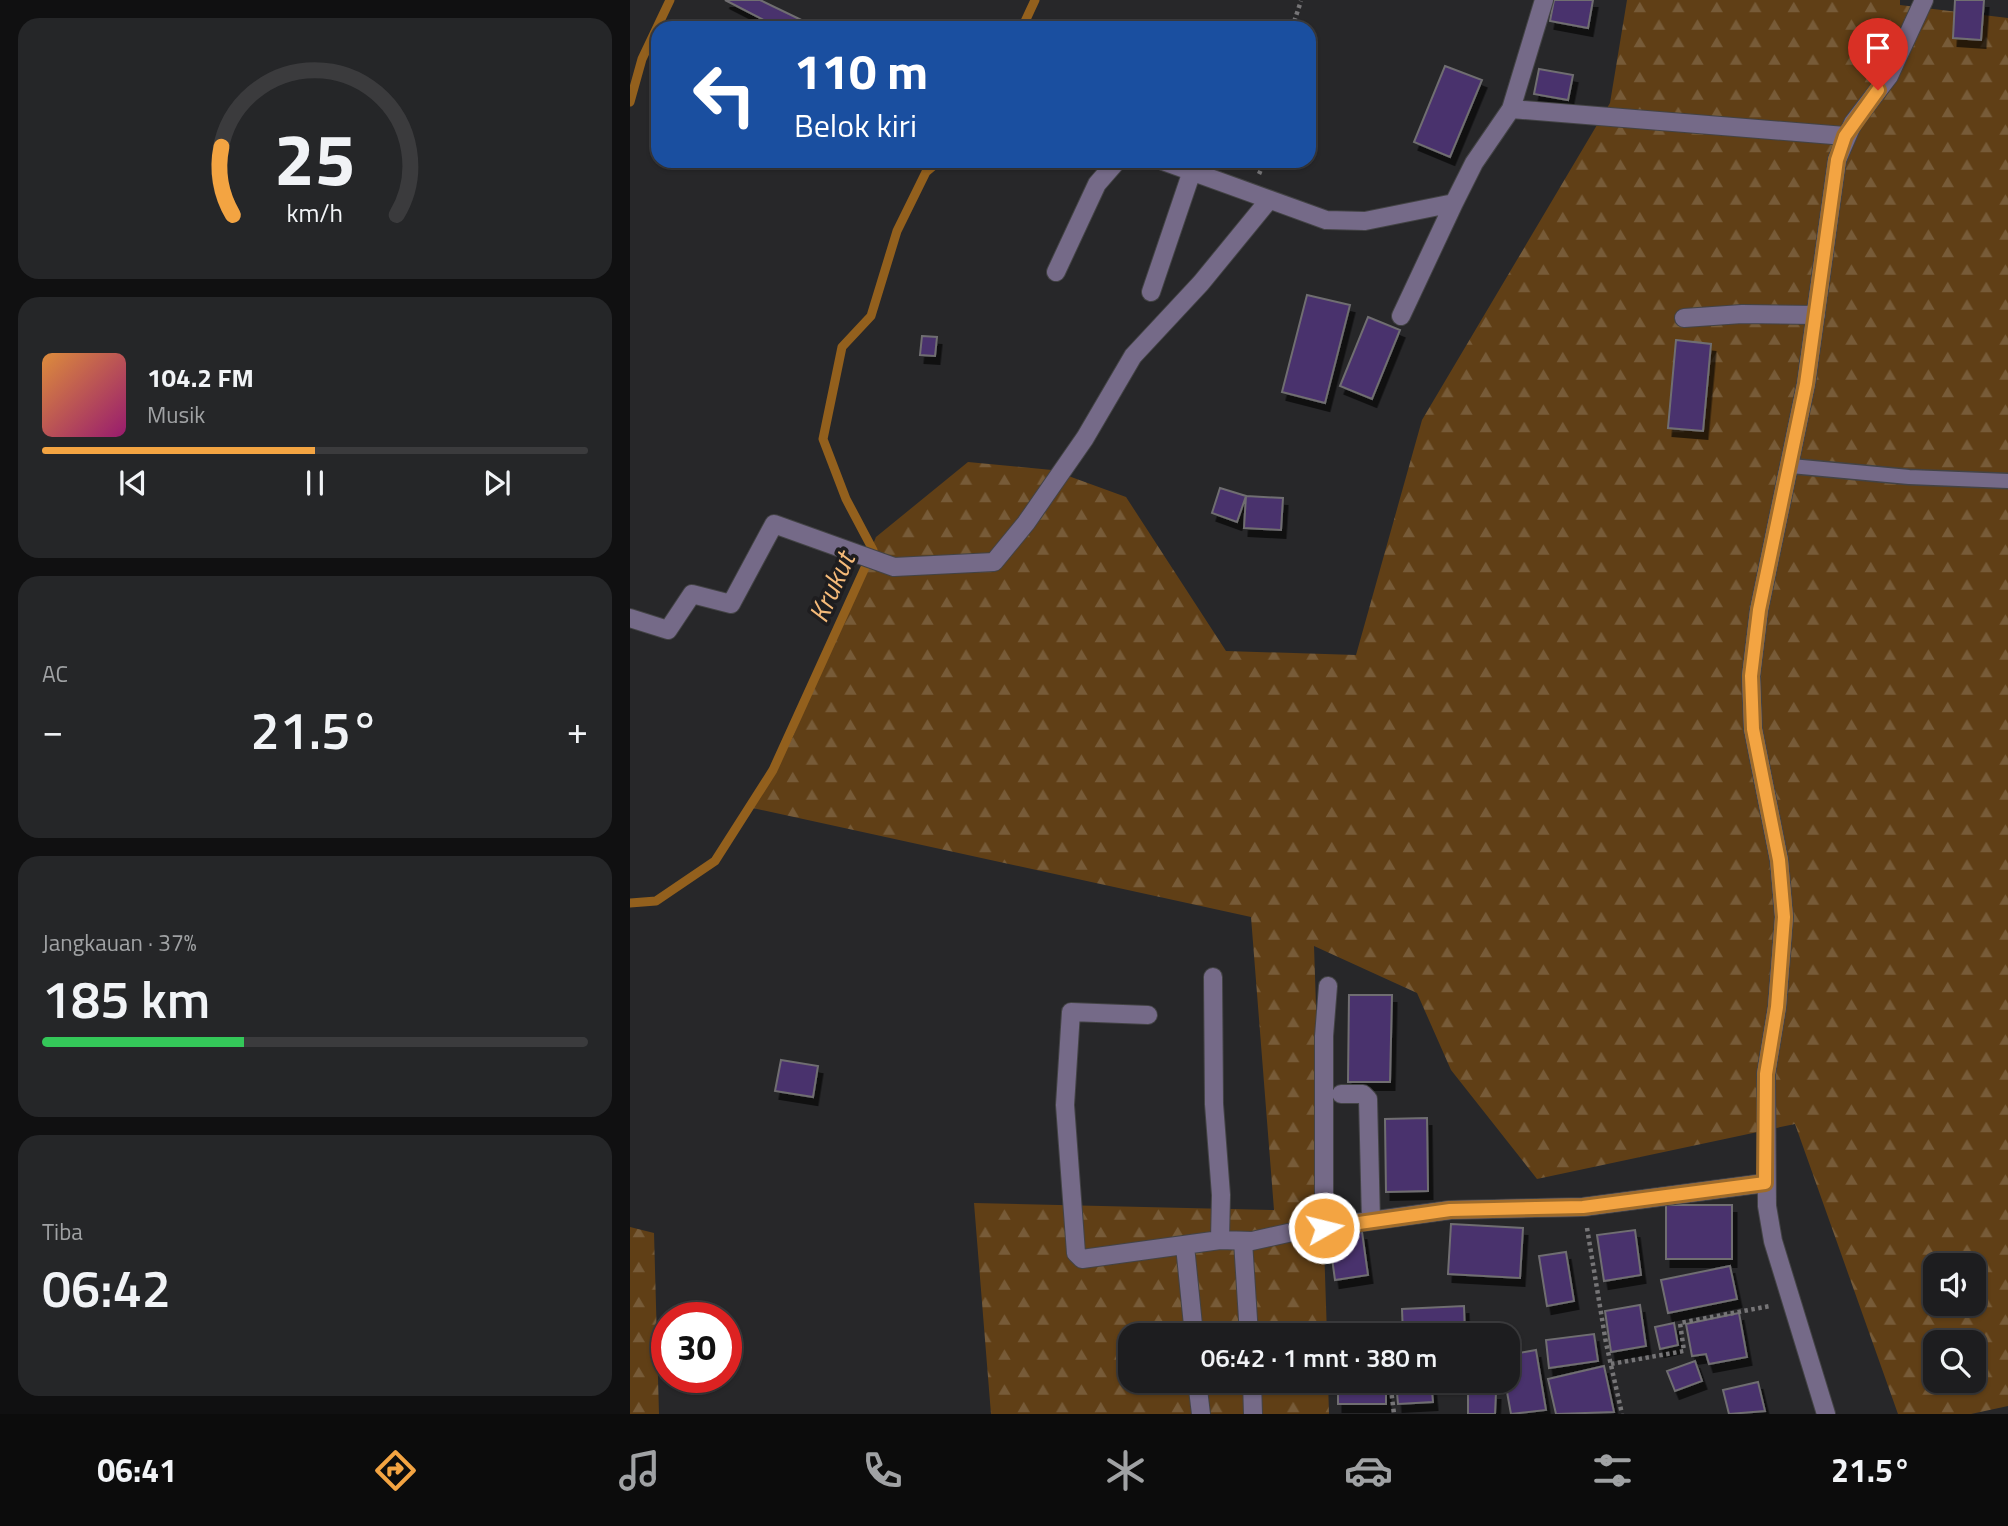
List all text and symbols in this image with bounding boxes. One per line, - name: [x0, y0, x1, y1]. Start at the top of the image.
- pin: [1848, 18, 1908, 90]
- icon: arrive: [1859, 29, 1897, 67]
- text: 110 m: [794, 33, 928, 108]
- icon: left: [679, 49, 770, 140]
- text: Belok kiri: [794, 101, 917, 149]
- text: 25: [274, 103, 356, 213]
- text: km/h: [287, 193, 343, 231]
- text: 104.2 FM: [147, 358, 254, 397]
- text: Musik: [147, 397, 205, 432]
- icon: previous: [114, 464, 152, 502]
- icon: pause: [296, 464, 334, 502]
- icon: next: [478, 464, 516, 502]
- water label: Krukut: [797, 542, 867, 629]
- text: AC: [42, 656, 68, 691]
- text: 21.5°: [251, 690, 379, 769]
- text: −: [42, 701, 63, 759]
- text: +: [567, 701, 588, 759]
- text: Jangkauan · 37%: [42, 925, 197, 960]
- text: 185 km: [42, 959, 210, 1038]
- position arrow: [1287, 1191, 1361, 1265]
- text: Tiba: [42, 1214, 83, 1249]
- text: 06:42: [42, 1248, 171, 1327]
- map controls: [1923, 1253, 1986, 1393]
- button: sound: [1923, 1253, 1986, 1316]
- speed limit sign: 30: [651, 1302, 742, 1393]
- button: search: [1923, 1330, 1986, 1393]
- text: 06:42 · 1 mnt · 380 m: [1201, 1338, 1437, 1377]
- text: 06:41: [97, 1446, 177, 1494]
- icon: directions: [371, 1446, 420, 1495]
- icon: music: [615, 1446, 664, 1495]
- icon: phone: [858, 1446, 907, 1495]
- icon: climate: [1101, 1446, 1150, 1495]
- icon: car: [1344, 1446, 1393, 1495]
- icon: filters: [1588, 1446, 1637, 1495]
- text: 21.5°: [1831, 1446, 1911, 1494]

